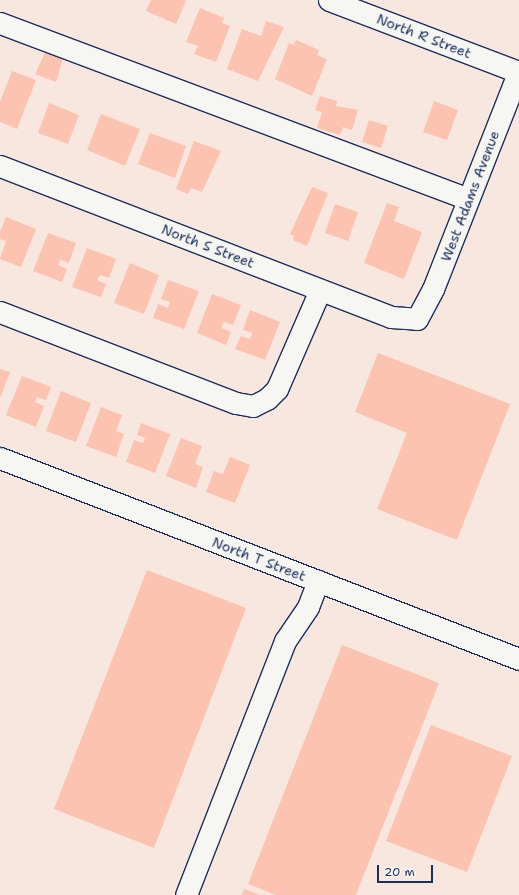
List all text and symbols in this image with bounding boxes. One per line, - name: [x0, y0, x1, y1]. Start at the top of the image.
- street label: North R Street: [374, 10, 474, 62]
- street label: West Adams Avenue: [437, 128, 503, 264]
- street label: North S Street: [159, 221, 257, 271]
- street label: North T Street: [210, 533, 308, 585]
- scale bar: [379, 857, 435, 883]
- text: 20 m: [384, 864, 415, 880]

